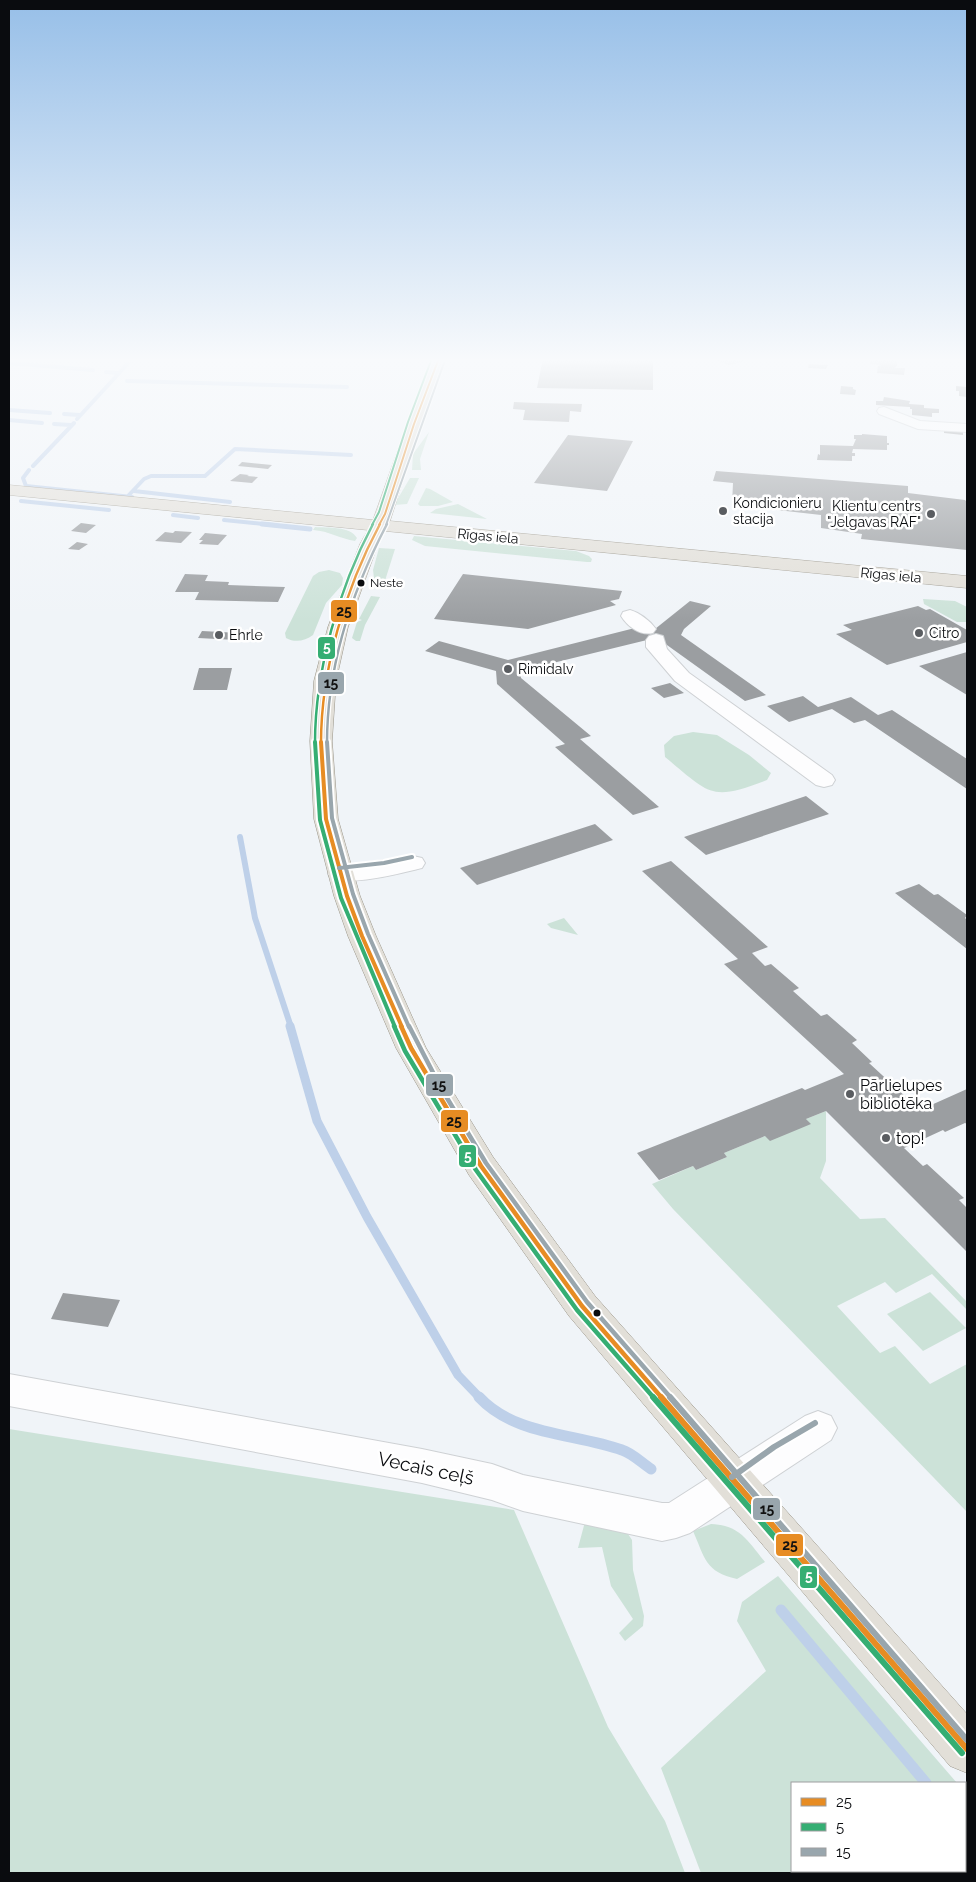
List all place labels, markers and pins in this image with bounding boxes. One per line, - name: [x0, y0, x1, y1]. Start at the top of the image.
- place label: Kondicionieru stacija: [733, 495, 822, 527]
- place label: Klientu centrs "Jelgavas RAF": [827, 498, 921, 530]
- marker: Kondicionieru stacija: [717, 505, 729, 517]
- marker: Klientu centrs "Jelgavas RAF": [925, 508, 937, 520]
- place label: Neste: [370, 576, 403, 590]
- marker: Neste: [356, 578, 366, 588]
- place label: Citro: [929, 625, 959, 641]
- place label: Ehrle: [229, 627, 263, 643]
- marker: Citro: [913, 627, 925, 639]
- marker: Ehrle: [213, 629, 225, 641]
- place label: Rimidalv: [518, 661, 574, 677]
- marker: Rimidalv: [502, 663, 514, 675]
- place label: Pārlielupes bibliotēka: [860, 1076, 943, 1113]
- marker: Pārlielupes bibliotēka: [844, 1088, 856, 1100]
- place label: top!: [896, 1129, 925, 1148]
- marker: top!: [880, 1132, 892, 1144]
- unlabelled marker: [592, 1308, 602, 1318]

